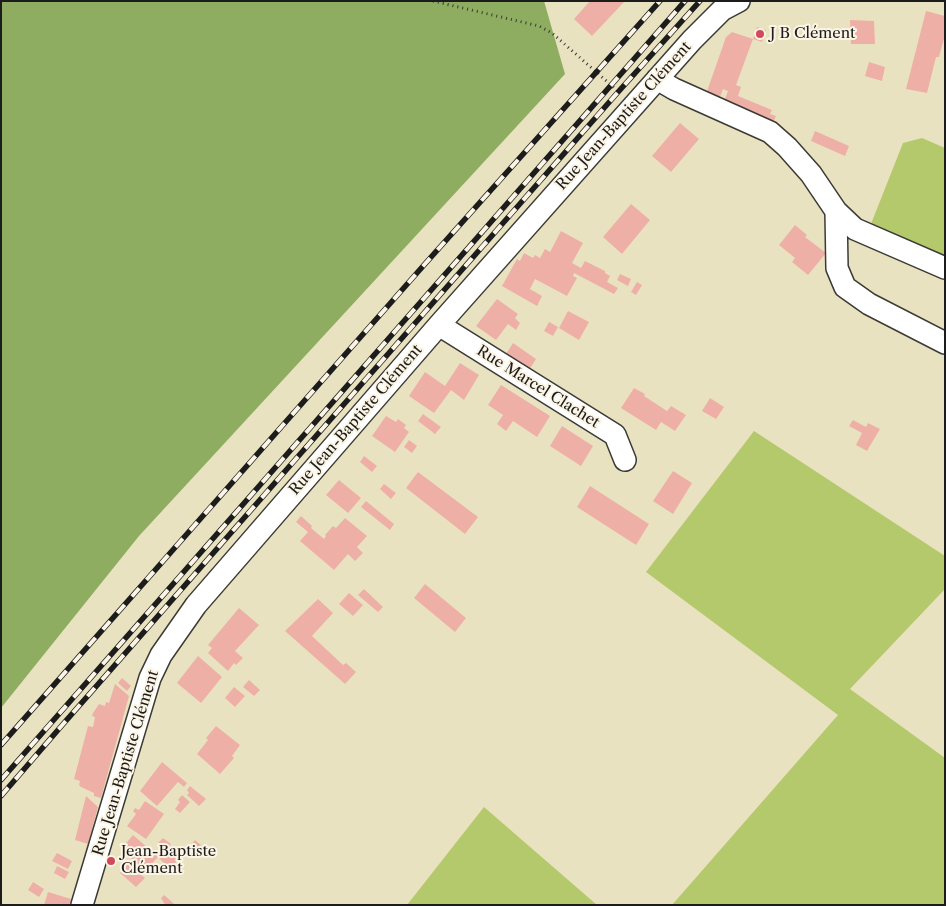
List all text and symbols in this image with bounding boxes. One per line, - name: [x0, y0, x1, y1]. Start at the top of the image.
- place label: J B Clément: [770, 25, 855, 43]
- marker: J B Clément: [754, 28, 766, 40]
- street label: Rue Jean-Baptiste Clément: [553, 38, 695, 194]
- street label: Rue Jean-Baptiste Clément: [286, 341, 426, 499]
- street label: Rue Marcel Clachet: [473, 342, 603, 432]
- street label: Rue Jean-Baptiste Clément: [89, 668, 163, 858]
- place label: Jean-Baptiste Clément: [121, 843, 216, 878]
- marker: Jean-Baptiste Clément: [105, 855, 117, 867]

